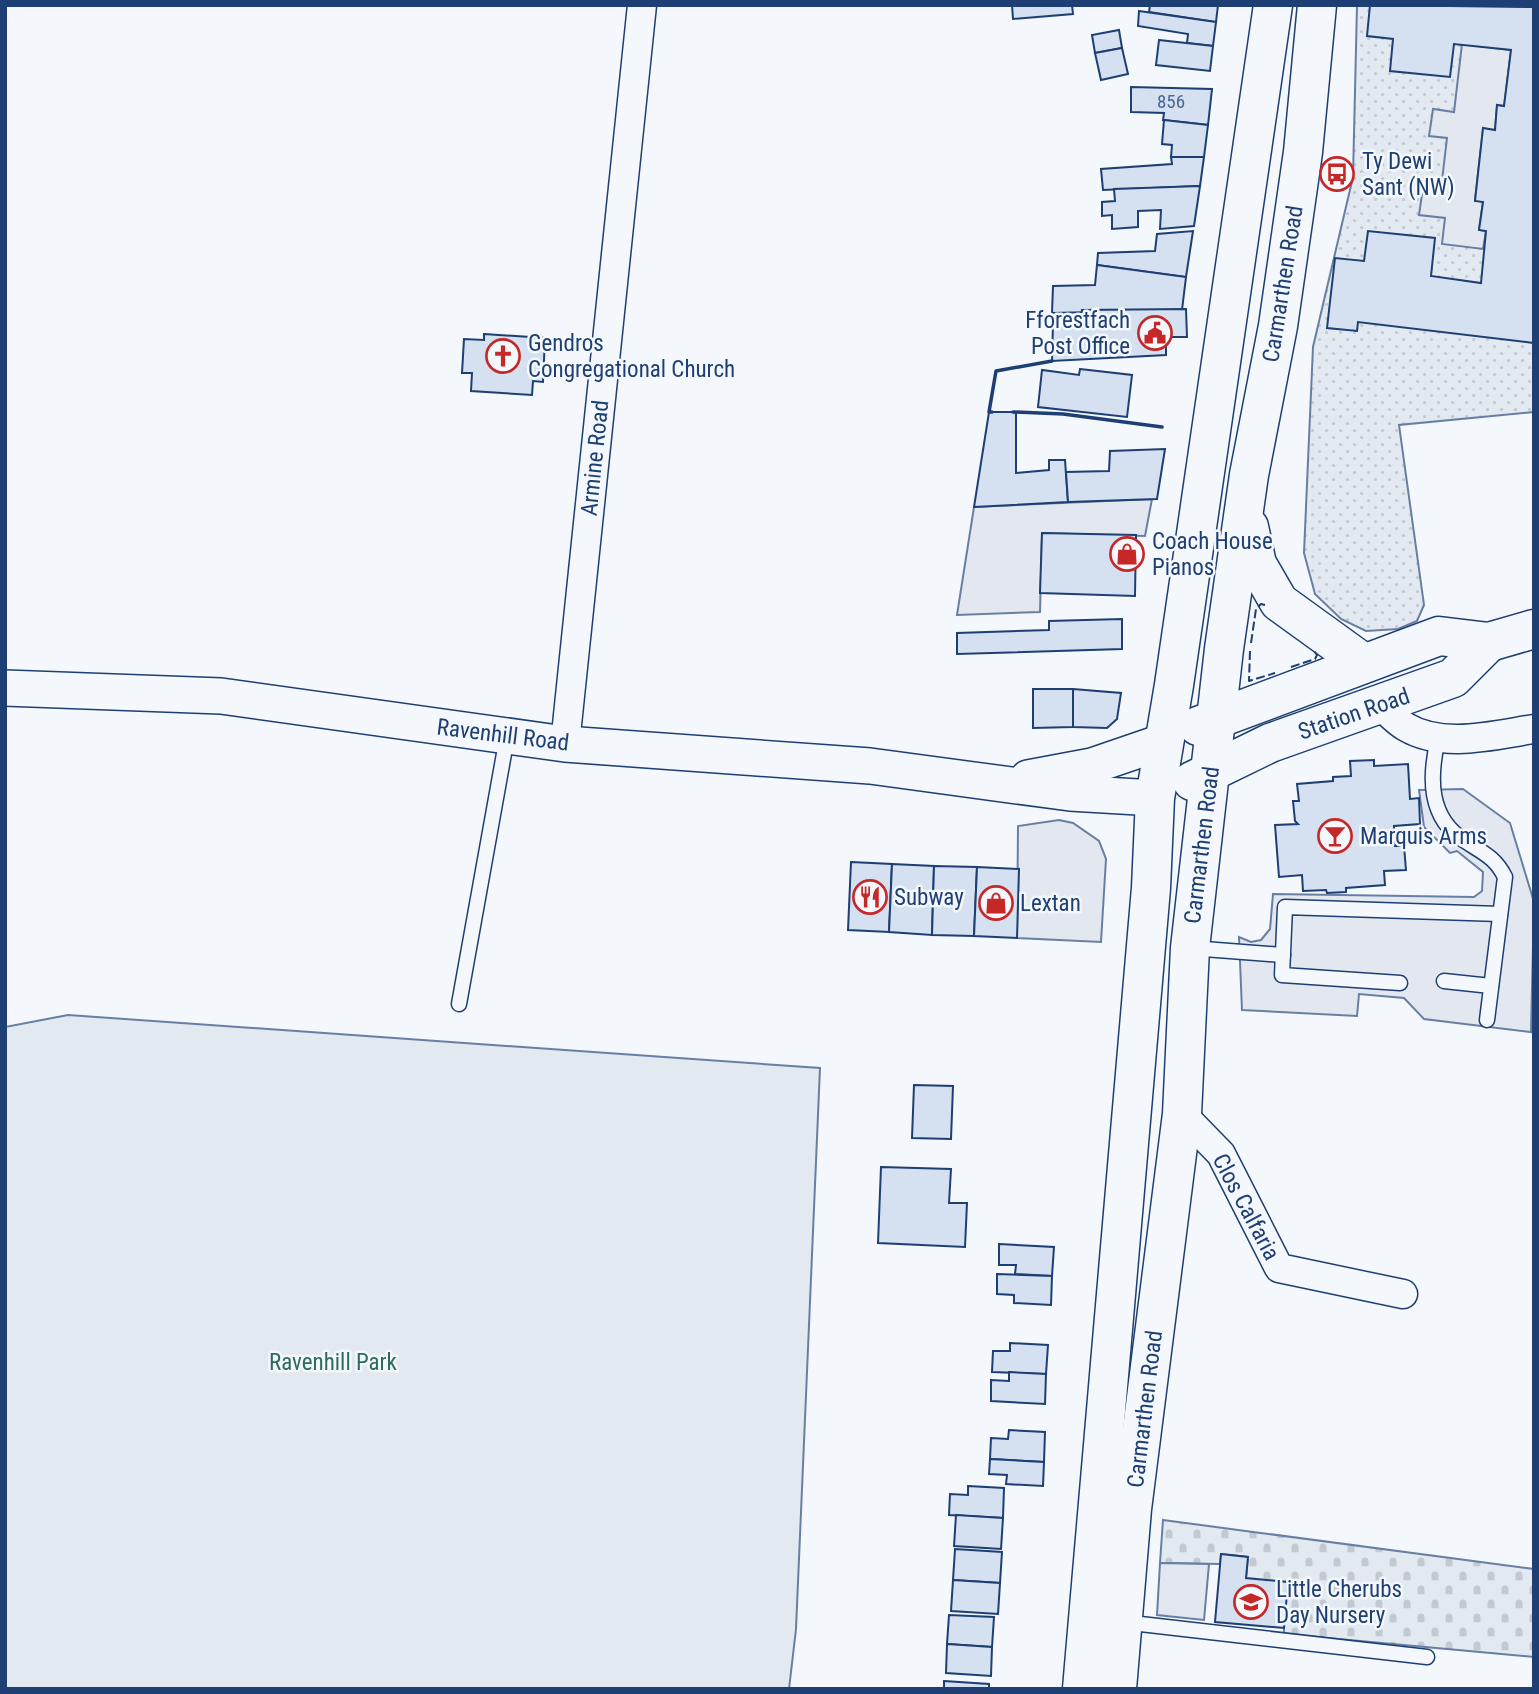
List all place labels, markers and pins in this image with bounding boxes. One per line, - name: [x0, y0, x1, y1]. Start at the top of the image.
- place label: Ty Dewi Sant (NW): [1362, 148, 1455, 201]
- bus stop icon: Ty Dewi Sant (NW): [1318, 155, 1356, 193]
- place label: Fforestfach Post Office: [1025, 307, 1130, 360]
- public building icon: Fforestfach Post Office: [1136, 314, 1174, 352]
- place label: Gendros Congregational Church: [528, 330, 735, 383]
- church icon: Gendros Congregational Church: [484, 337, 522, 375]
- place label: Coach House Pianos: [1152, 528, 1273, 581]
- shop icon: Coach House Pianos: [1108, 535, 1146, 573]
- bar icon: Marquis Arms: [1316, 817, 1354, 855]
- place label: Marquis Arms: [1360, 823, 1487, 850]
- restaurant icon: Subway: [851, 878, 889, 916]
- place label: Subway: [894, 884, 964, 911]
- shop icon: Lextan: [977, 884, 1015, 922]
- place label: Lextan: [1020, 890, 1081, 917]
- place label: Little Cherubs Day Nursery: [1276, 1576, 1402, 1629]
- school or university icon: Little Cherubs Day Nursery: [1232, 1583, 1270, 1621]

